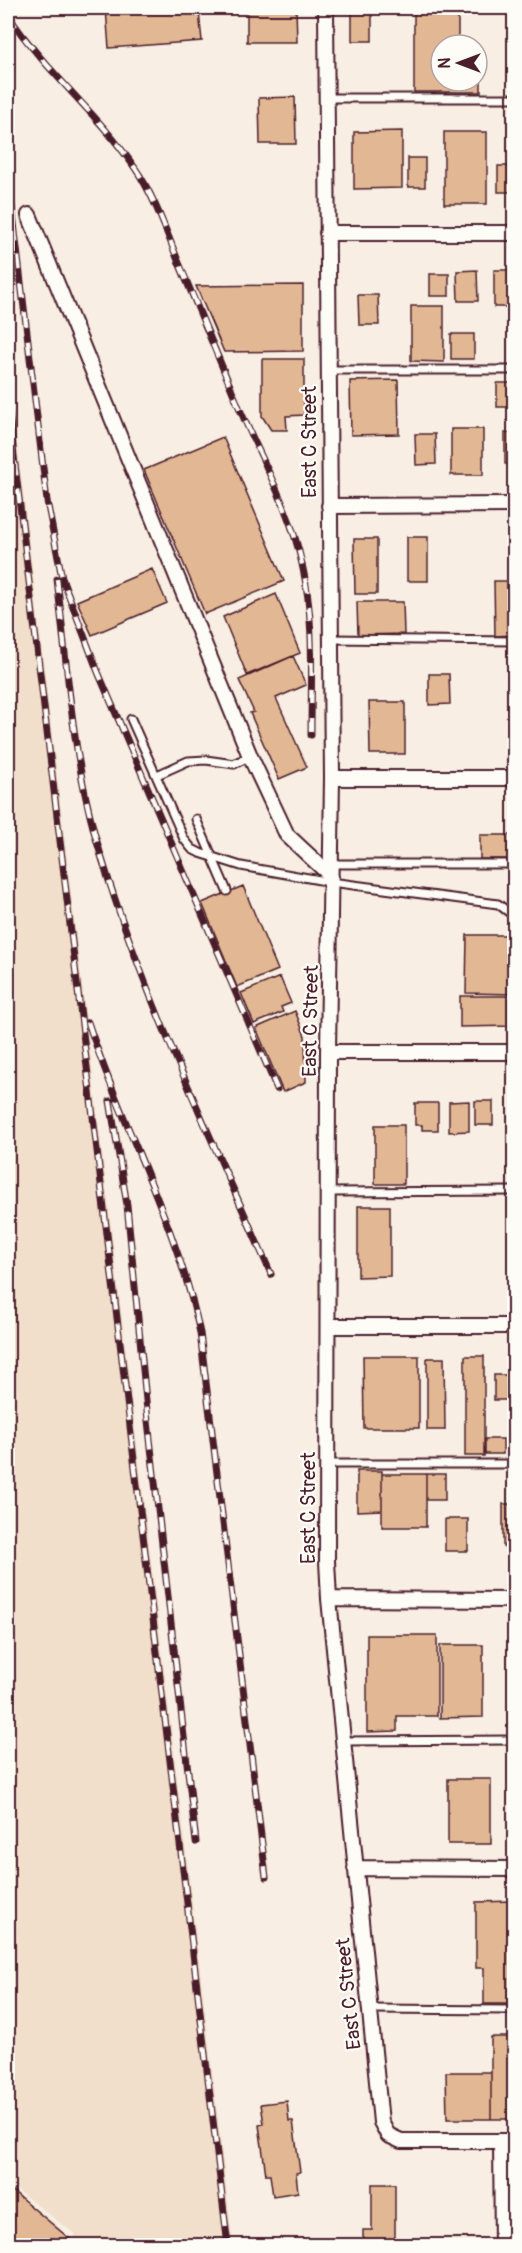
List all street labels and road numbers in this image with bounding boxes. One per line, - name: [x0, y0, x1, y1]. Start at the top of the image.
- street label: East C Street: [297, 385, 322, 498]
- street label: East C Street: [297, 964, 324, 1077]
- street label: East C Street: [296, 1451, 321, 1564]
- street label: East C Street: [330, 1936, 367, 2051]

